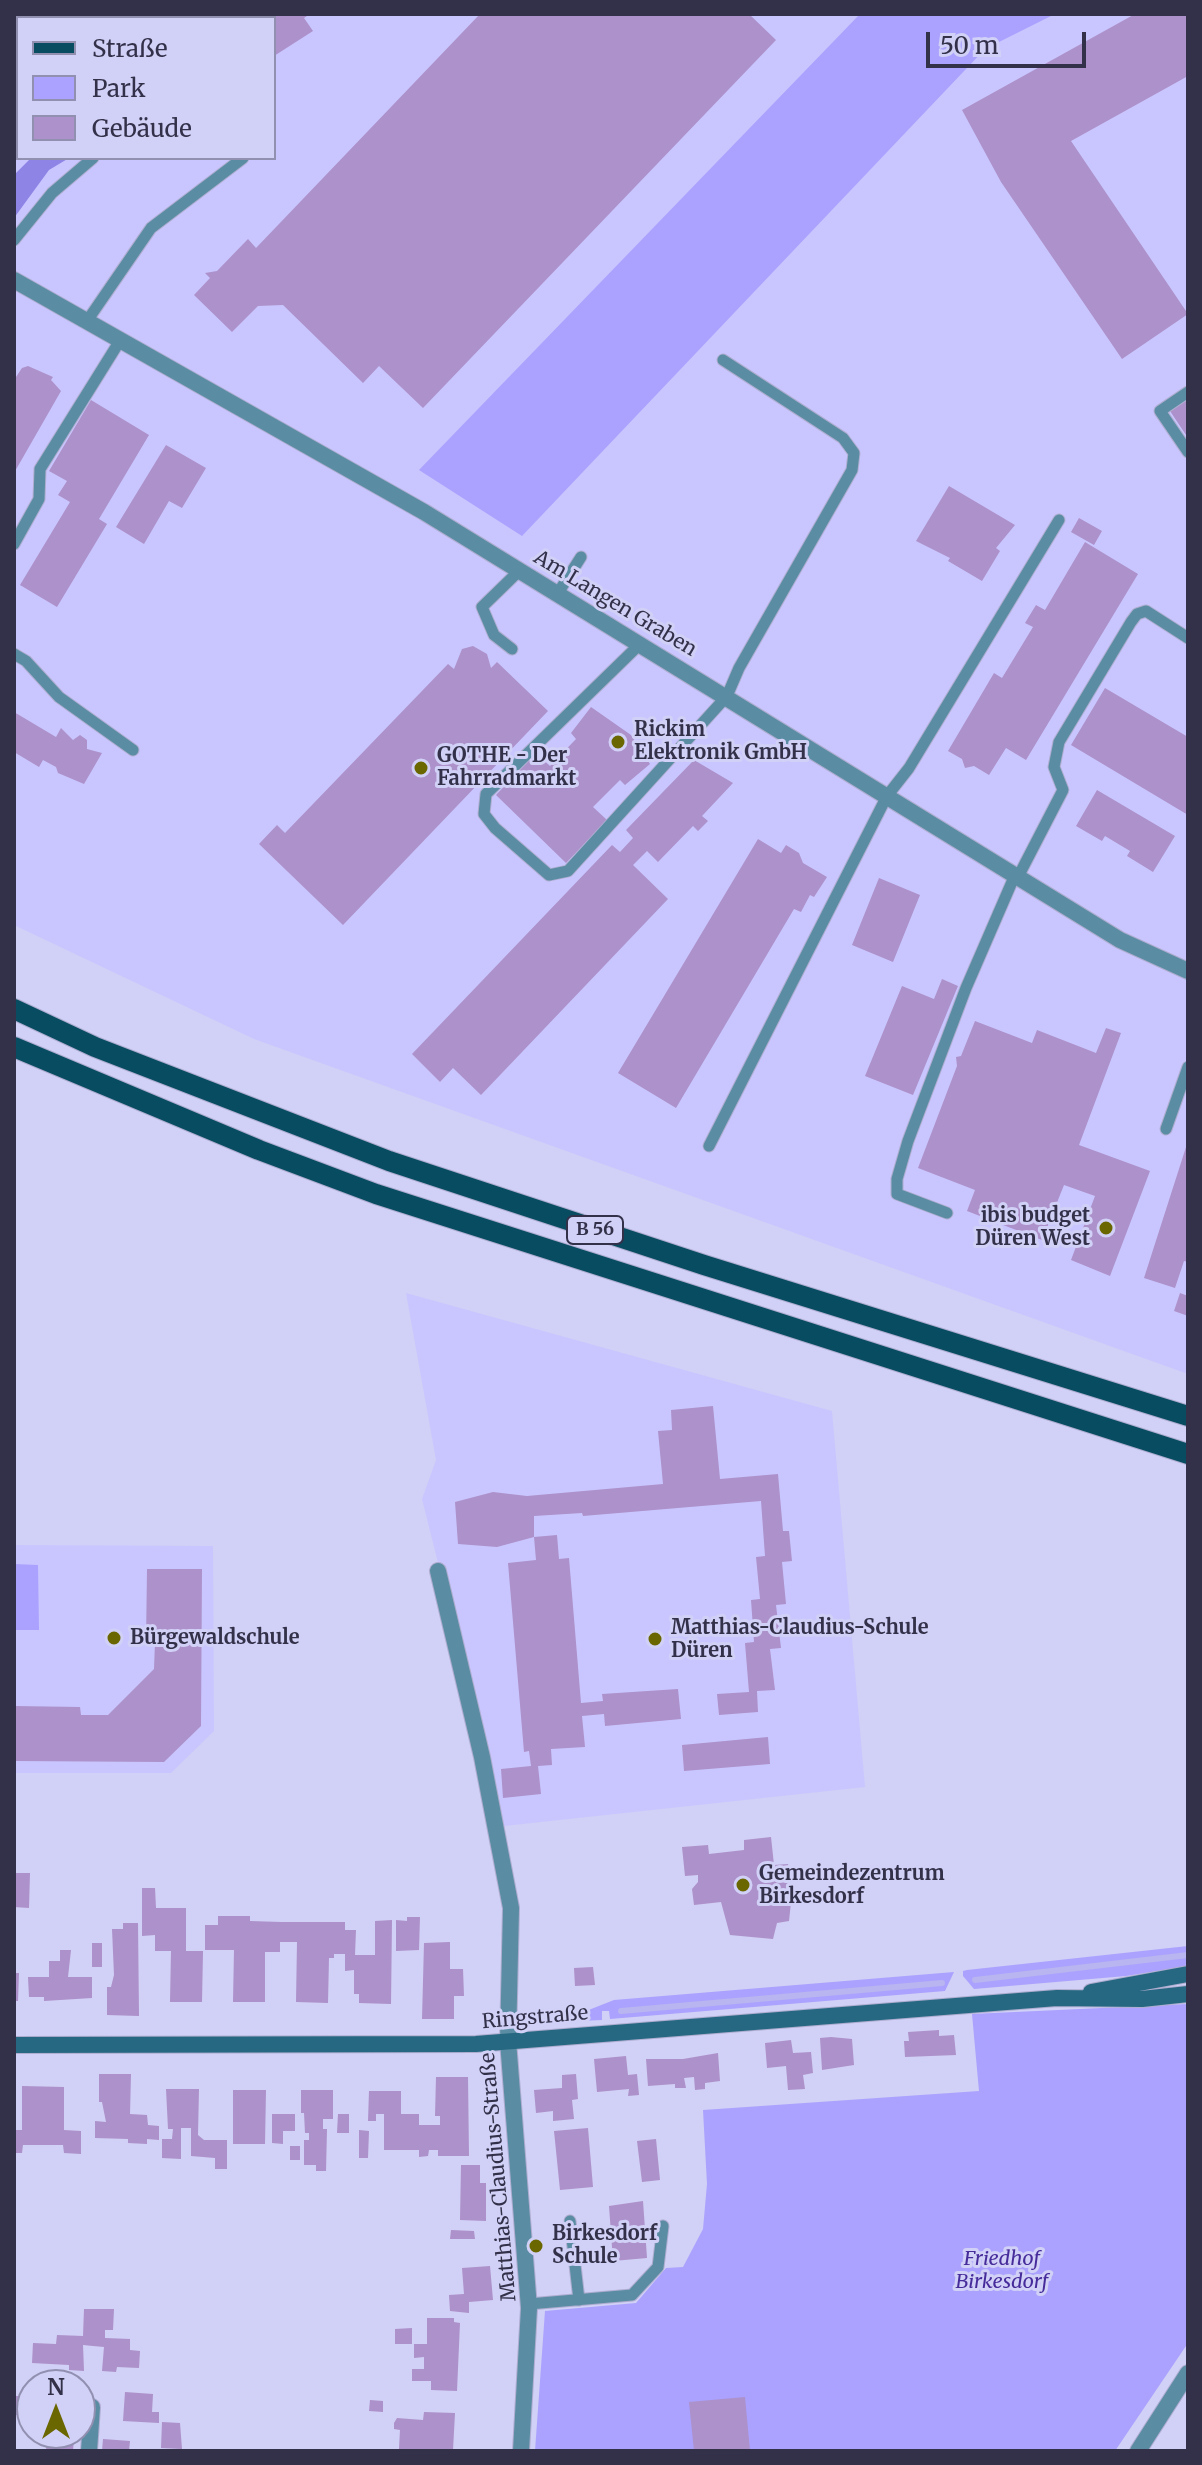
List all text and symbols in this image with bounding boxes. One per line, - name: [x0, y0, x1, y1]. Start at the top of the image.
- legend: [16, 16, 276, 160]
- scale bar: [930, 16, 1090, 66]
- text: 50 m: [940, 30, 999, 61]
- text: Straße: [92, 33, 167, 64]
- text: Park: [92, 73, 145, 104]
- text: Gebäude: [92, 113, 192, 144]
- street label: Am Langen Graben: [529, 546, 701, 662]
- place label: Rickim Elektronik GmbH: [634, 718, 807, 765]
- marker: Rickim Elektronik GmbH: [609, 733, 627, 751]
- place label: GOTHE - Der Fahrradmarkt: [437, 744, 576, 791]
- marker: GOTHE - Der Fahrradmarkt: [412, 759, 430, 777]
- place label: ibis budget Düren West: [975, 1204, 1090, 1251]
- road number: B 56: [567, 1216, 623, 1244]
- marker: ibis budget Düren West: [1097, 1219, 1115, 1237]
- place label: Matthias-Claudius-Schule Düren: [671, 1616, 929, 1663]
- place label: Bürgewaldschule: [130, 1626, 300, 1650]
- marker: Bürgewaldschule: [105, 1629, 123, 1647]
- marker: Matthias-Claudius-Schule Düren: [646, 1630, 664, 1648]
- place label: Gemeindezentrum Birkesdorf: [759, 1862, 945, 1909]
- marker: Gemeindezentrum Birkesdorf: [734, 1876, 752, 1894]
- street label: Ringstraße: [481, 2001, 589, 2035]
- street label: Matthias-Claudius-Straße: [476, 2052, 522, 2302]
- place label: Birkesdorf Schule: [552, 2222, 657, 2269]
- marker: Birkesdorf Schule: [527, 2237, 545, 2255]
- park label: Friedhof Birkesdorf: [956, 2247, 1048, 2294]
- north arrow: [16, 2369, 96, 2449]
- text: N: [47, 2373, 65, 2401]

